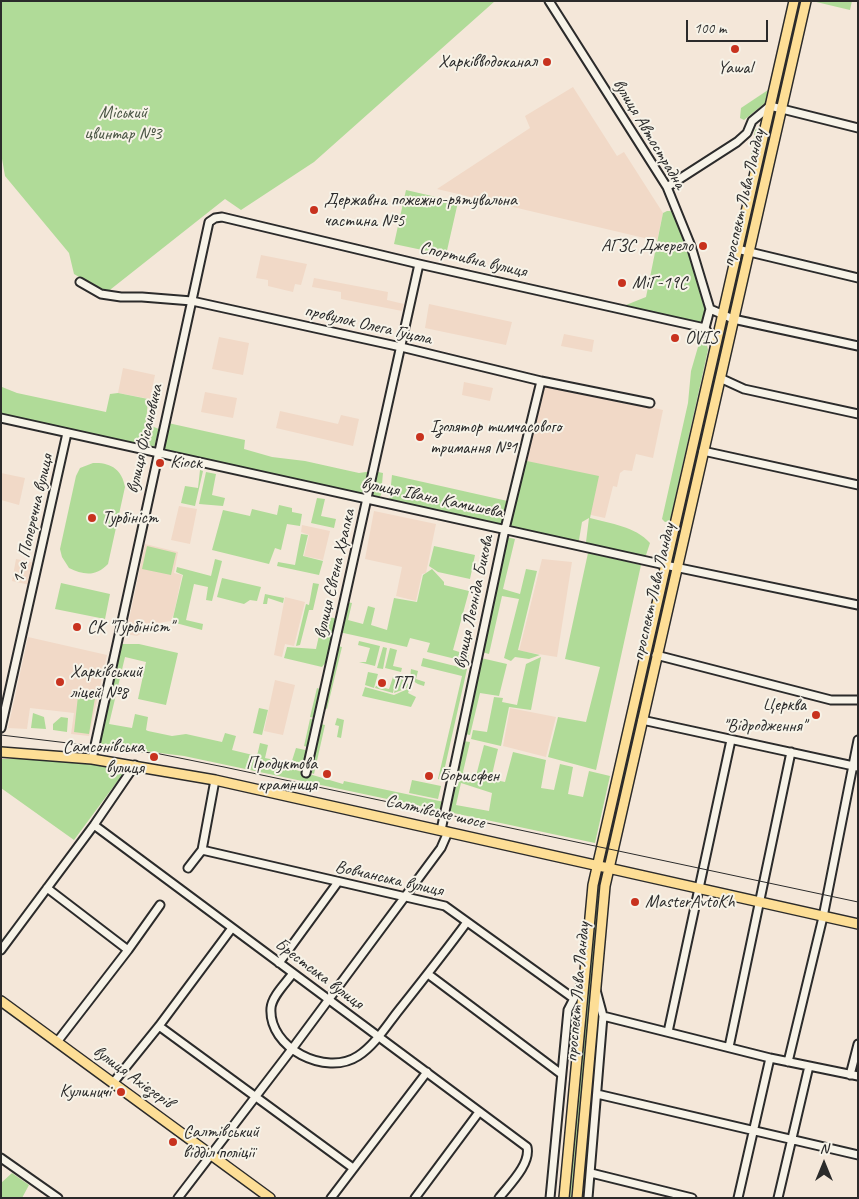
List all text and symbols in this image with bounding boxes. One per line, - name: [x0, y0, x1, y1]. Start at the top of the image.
- scale bar: [689, 10, 772, 42]
- text: 100 m: [694, 19, 726, 38]
- marker: Yawal: [729, 43, 741, 55]
- place label: Харківводоканал: [438, 51, 537, 73]
- marker: Харківводоканал: [541, 56, 553, 68]
- place label: Yawal: [717, 57, 753, 79]
- street label: вулиця Автострадна: [608, 75, 690, 193]
- park label: Міський цвинтар №3: [84, 102, 162, 144]
- street label: проспект Льва Ландау: [718, 127, 770, 269]
- place label: Державна пожежно-рятувальна частина №5: [324, 189, 517, 232]
- marker: Державна пожежно-рятувальна частина №5: [308, 204, 320, 216]
- place label: АГЗС Джерело: [601, 235, 693, 257]
- street label: Спортивна вулиця: [417, 237, 529, 283]
- marker: АГЗС Джерело: [697, 240, 709, 252]
- place label: МіГ-19С: [632, 272, 688, 294]
- marker: МіГ-19С: [616, 277, 628, 289]
- street label: провулок Олега Гуцола: [302, 300, 434, 350]
- place label: OVIS: [685, 327, 718, 349]
- marker: OVIS: [669, 332, 681, 344]
- street label: вулиця Фісановича: [122, 382, 168, 496]
- place label: Ізолятор тимчасового тримання №1: [430, 416, 561, 458]
- marker: Ізолятор тимчасового тримання №1: [414, 431, 426, 443]
- street label: 1-а Поперечна вулиця: [8, 452, 58, 586]
- place label: Кіоск: [170, 452, 202, 474]
- marker: Кіоск: [154, 457, 166, 469]
- street label: вулиця Івана Камишева: [359, 472, 505, 524]
- place label: Турбініст: [102, 507, 158, 529]
- street label: вулиця Євгена Храпка: [310, 507, 360, 641]
- marker: Турбініст: [86, 512, 98, 524]
- street label: проспект Льва Ландау: [628, 521, 680, 663]
- street label: вулиця Леоніда Бикова: [449, 533, 499, 671]
- place label: СК "Турбініст": [87, 616, 173, 638]
- marker: СК "Турбініст": [71, 621, 83, 633]
- place label: Харківський ліцей №8: [70, 661, 142, 704]
- place label: ТП: [392, 672, 411, 694]
- marker: Харківський ліцей №8: [54, 676, 66, 688]
- marker: ТП: [376, 677, 388, 689]
- place label: Церква "Відродження": [723, 694, 806, 736]
- marker: Церква "Відродження": [810, 709, 822, 721]
- place label: Самсонівська вулиця: [63, 736, 144, 779]
- marker: Самсонівська вулиця: [148, 751, 160, 763]
- place label: Продуктова крамниця: [246, 753, 317, 796]
- place label: Борисфен: [439, 765, 499, 787]
- marker: Продуктова крамниця: [321, 768, 333, 780]
- marker: Борисфен: [423, 770, 435, 782]
- street label: Салтівське шосе: [383, 790, 487, 834]
- street label: Вовчанська вулиця: [333, 856, 445, 902]
- place label: MasterAvtoKh: [645, 891, 735, 913]
- marker: MasterAvtoKh: [629, 896, 641, 908]
- street label: проспект Льва Ландау: [561, 921, 595, 1063]
- street label: Брестська вулиця: [270, 934, 368, 1014]
- street label: вулиця Ахієзерів: [89, 1041, 177, 1113]
- place label: Кулиничі: [59, 1081, 111, 1103]
- marker: Кулиничі: [115, 1086, 127, 1098]
- place label: Салтівський відділ поліції: [183, 1121, 259, 1164]
- marker: Салтівський відділ поліції: [167, 1136, 179, 1148]
- north arrow: [799, 1139, 849, 1189]
- text: N: [820, 1140, 828, 1157]

